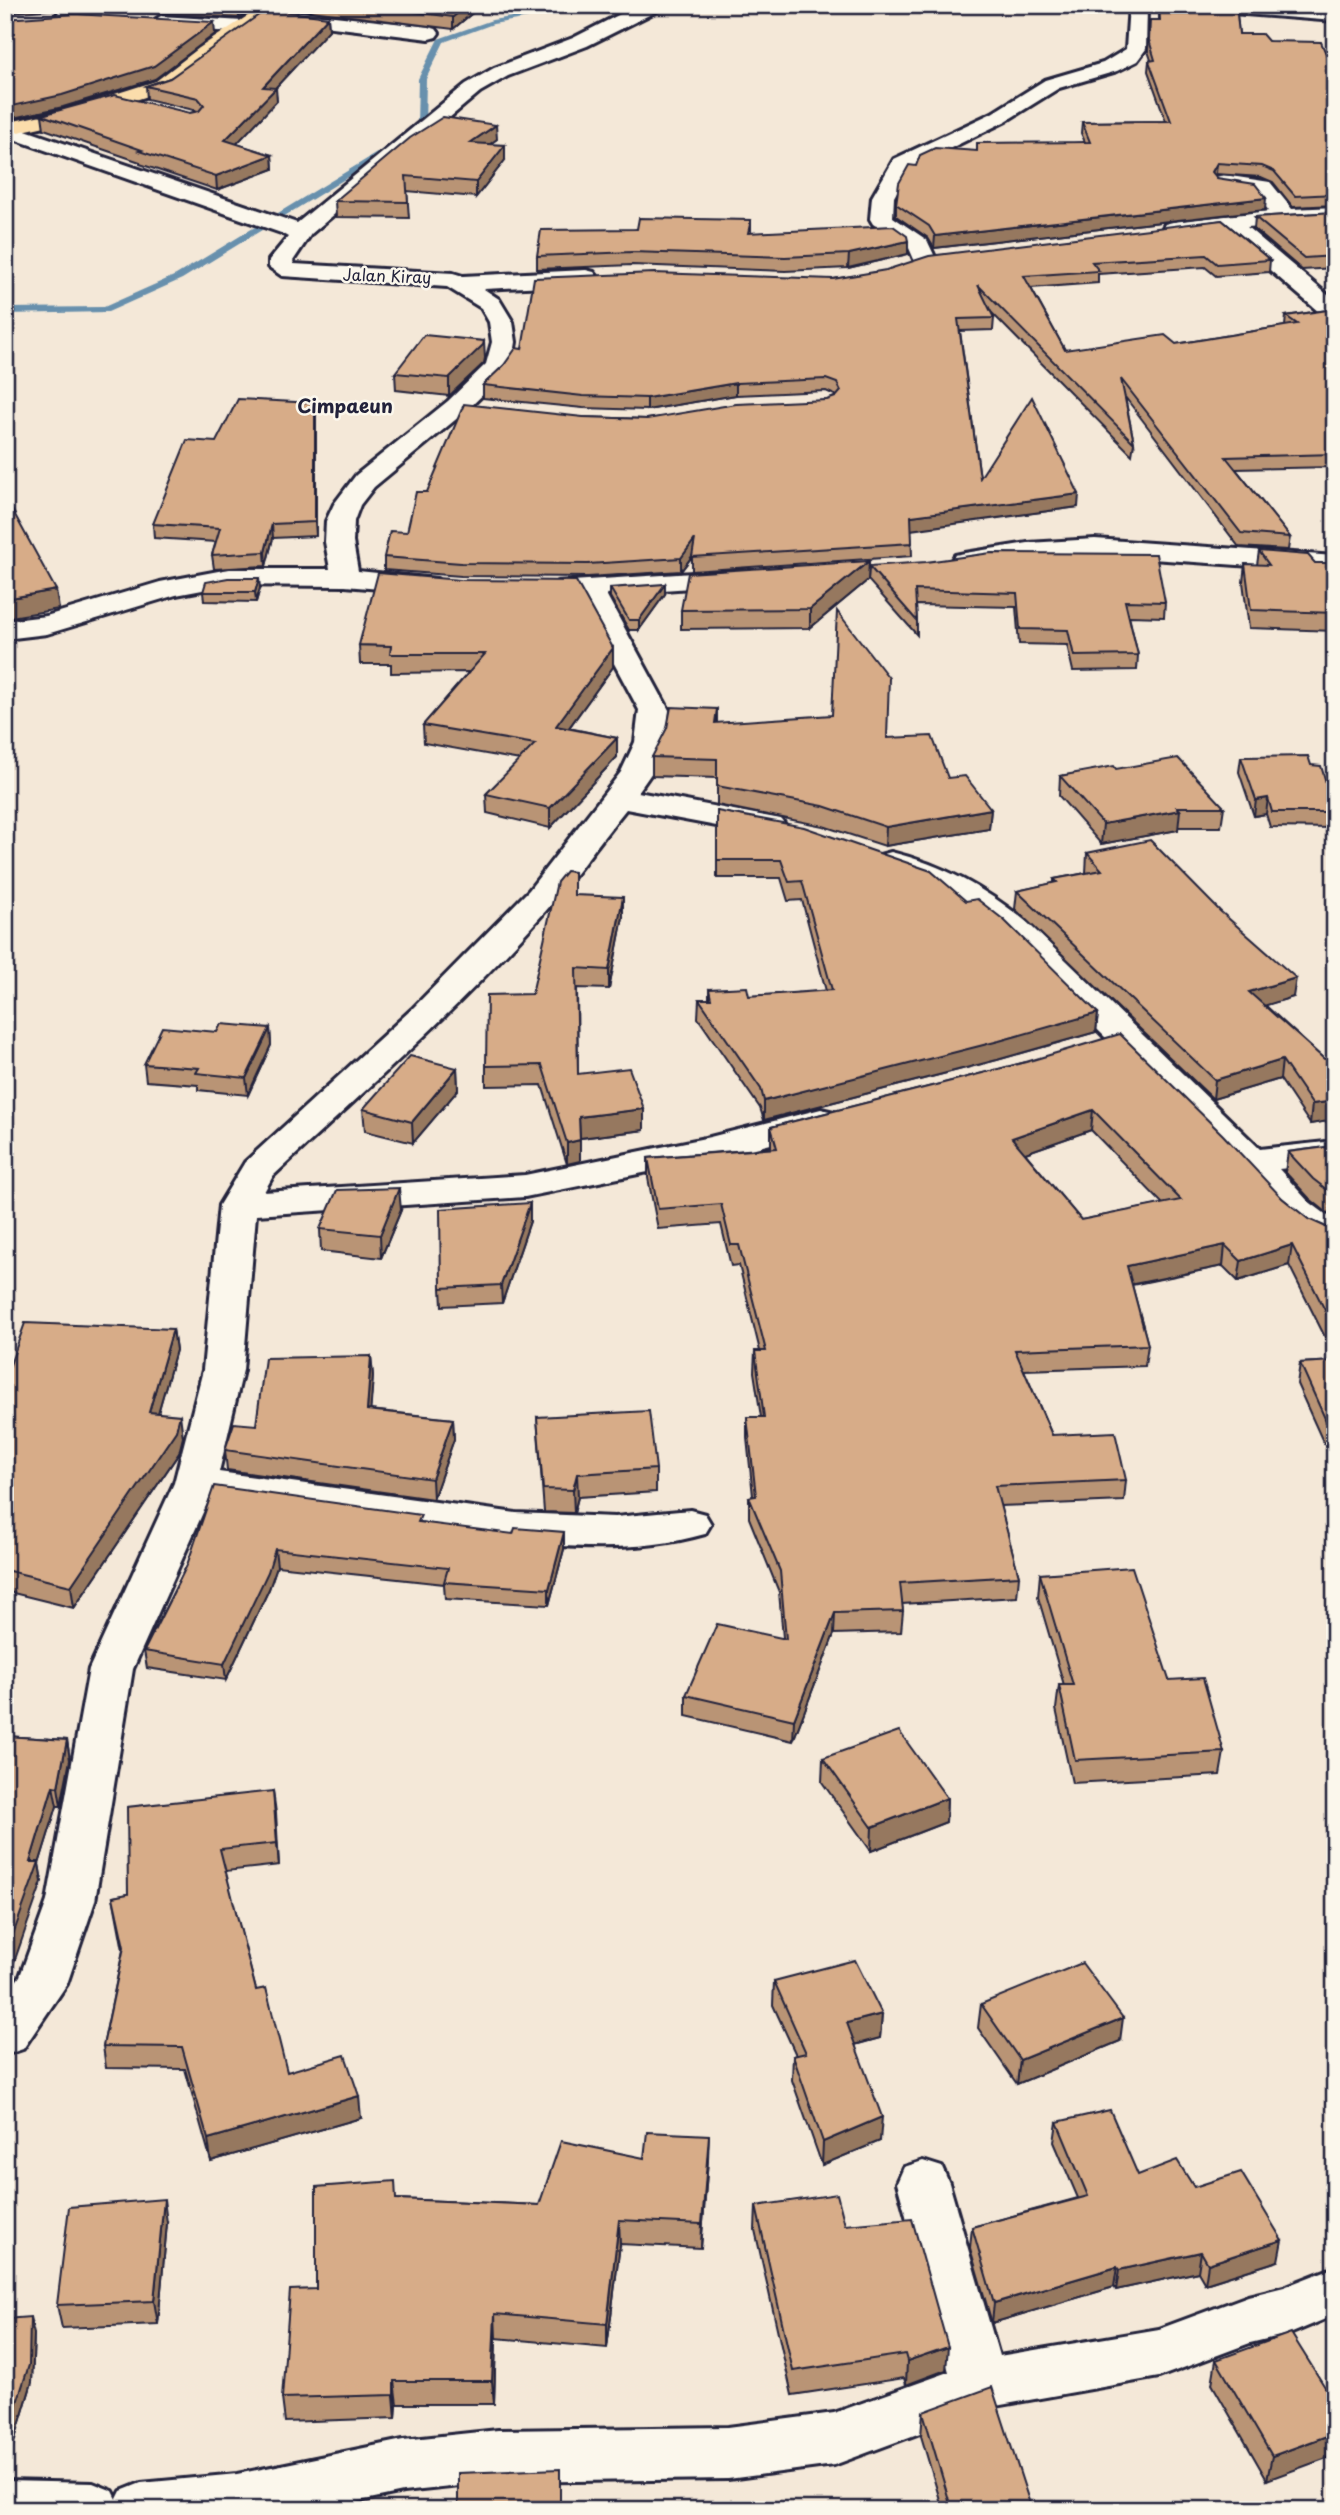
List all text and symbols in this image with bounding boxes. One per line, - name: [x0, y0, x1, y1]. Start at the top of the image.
- street label: Jalan Kiray: [342, 261, 432, 289]
- district label: Cimpaeun: [297, 391, 393, 419]

